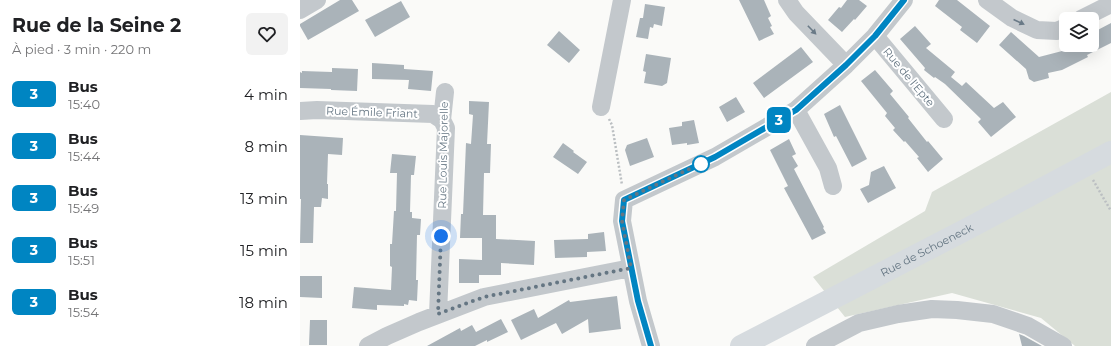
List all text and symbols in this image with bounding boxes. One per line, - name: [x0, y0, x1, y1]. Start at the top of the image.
- map controls: [1059, 12, 1099, 52]
- button: layers: [1059, 12, 1099, 52]
- button: heart: [246, 13, 288, 55]
- text: Rue de la Seine 2: [12, 14, 181, 37]
- one-way arrow: [1014, 19, 1025, 25]
- one-way arrow: [807, 25, 817, 35]
- text: À pied · 3 min · 220 m: [12, 41, 151, 57]
- street label: Rue de l'Epte: [880, 45, 938, 110]
- text: Bus: [68, 77, 98, 96]
- text: 3: [30, 85, 38, 103]
- text: 4 min: [244, 85, 288, 104]
- text: 15:40: [68, 96, 100, 112]
- street label: Rue Louis Majorelle: [435, 101, 451, 209]
- street label: Rue Émile Friant: [326, 103, 419, 121]
- line badge: 3: [766, 107, 792, 133]
- text: 3: [775, 111, 783, 129]
- text: Bus: [68, 129, 98, 148]
- text: 3: [30, 137, 38, 155]
- text: 8 min: [244, 137, 288, 156]
- text: 15:44: [68, 148, 100, 164]
- unlabelled marker: [692, 155, 710, 173]
- text: Bus: [68, 181, 98, 200]
- text: 3: [30, 189, 38, 207]
- text: 13 min: [240, 189, 288, 208]
- text: 15:49: [68, 200, 99, 216]
- street label: Rue de Schoeneck: [878, 220, 976, 280]
- your location: [431, 226, 451, 246]
- text: Bus: [68, 233, 98, 252]
- text: 3: [30, 241, 38, 259]
- text: 15 min: [240, 241, 288, 260]
- text: 15:51: [68, 252, 95, 268]
- text: Bus: [68, 285, 98, 304]
- text: 3: [30, 293, 38, 311]
- text: 18 min: [239, 293, 288, 312]
- text: 15:54: [68, 304, 99, 320]

